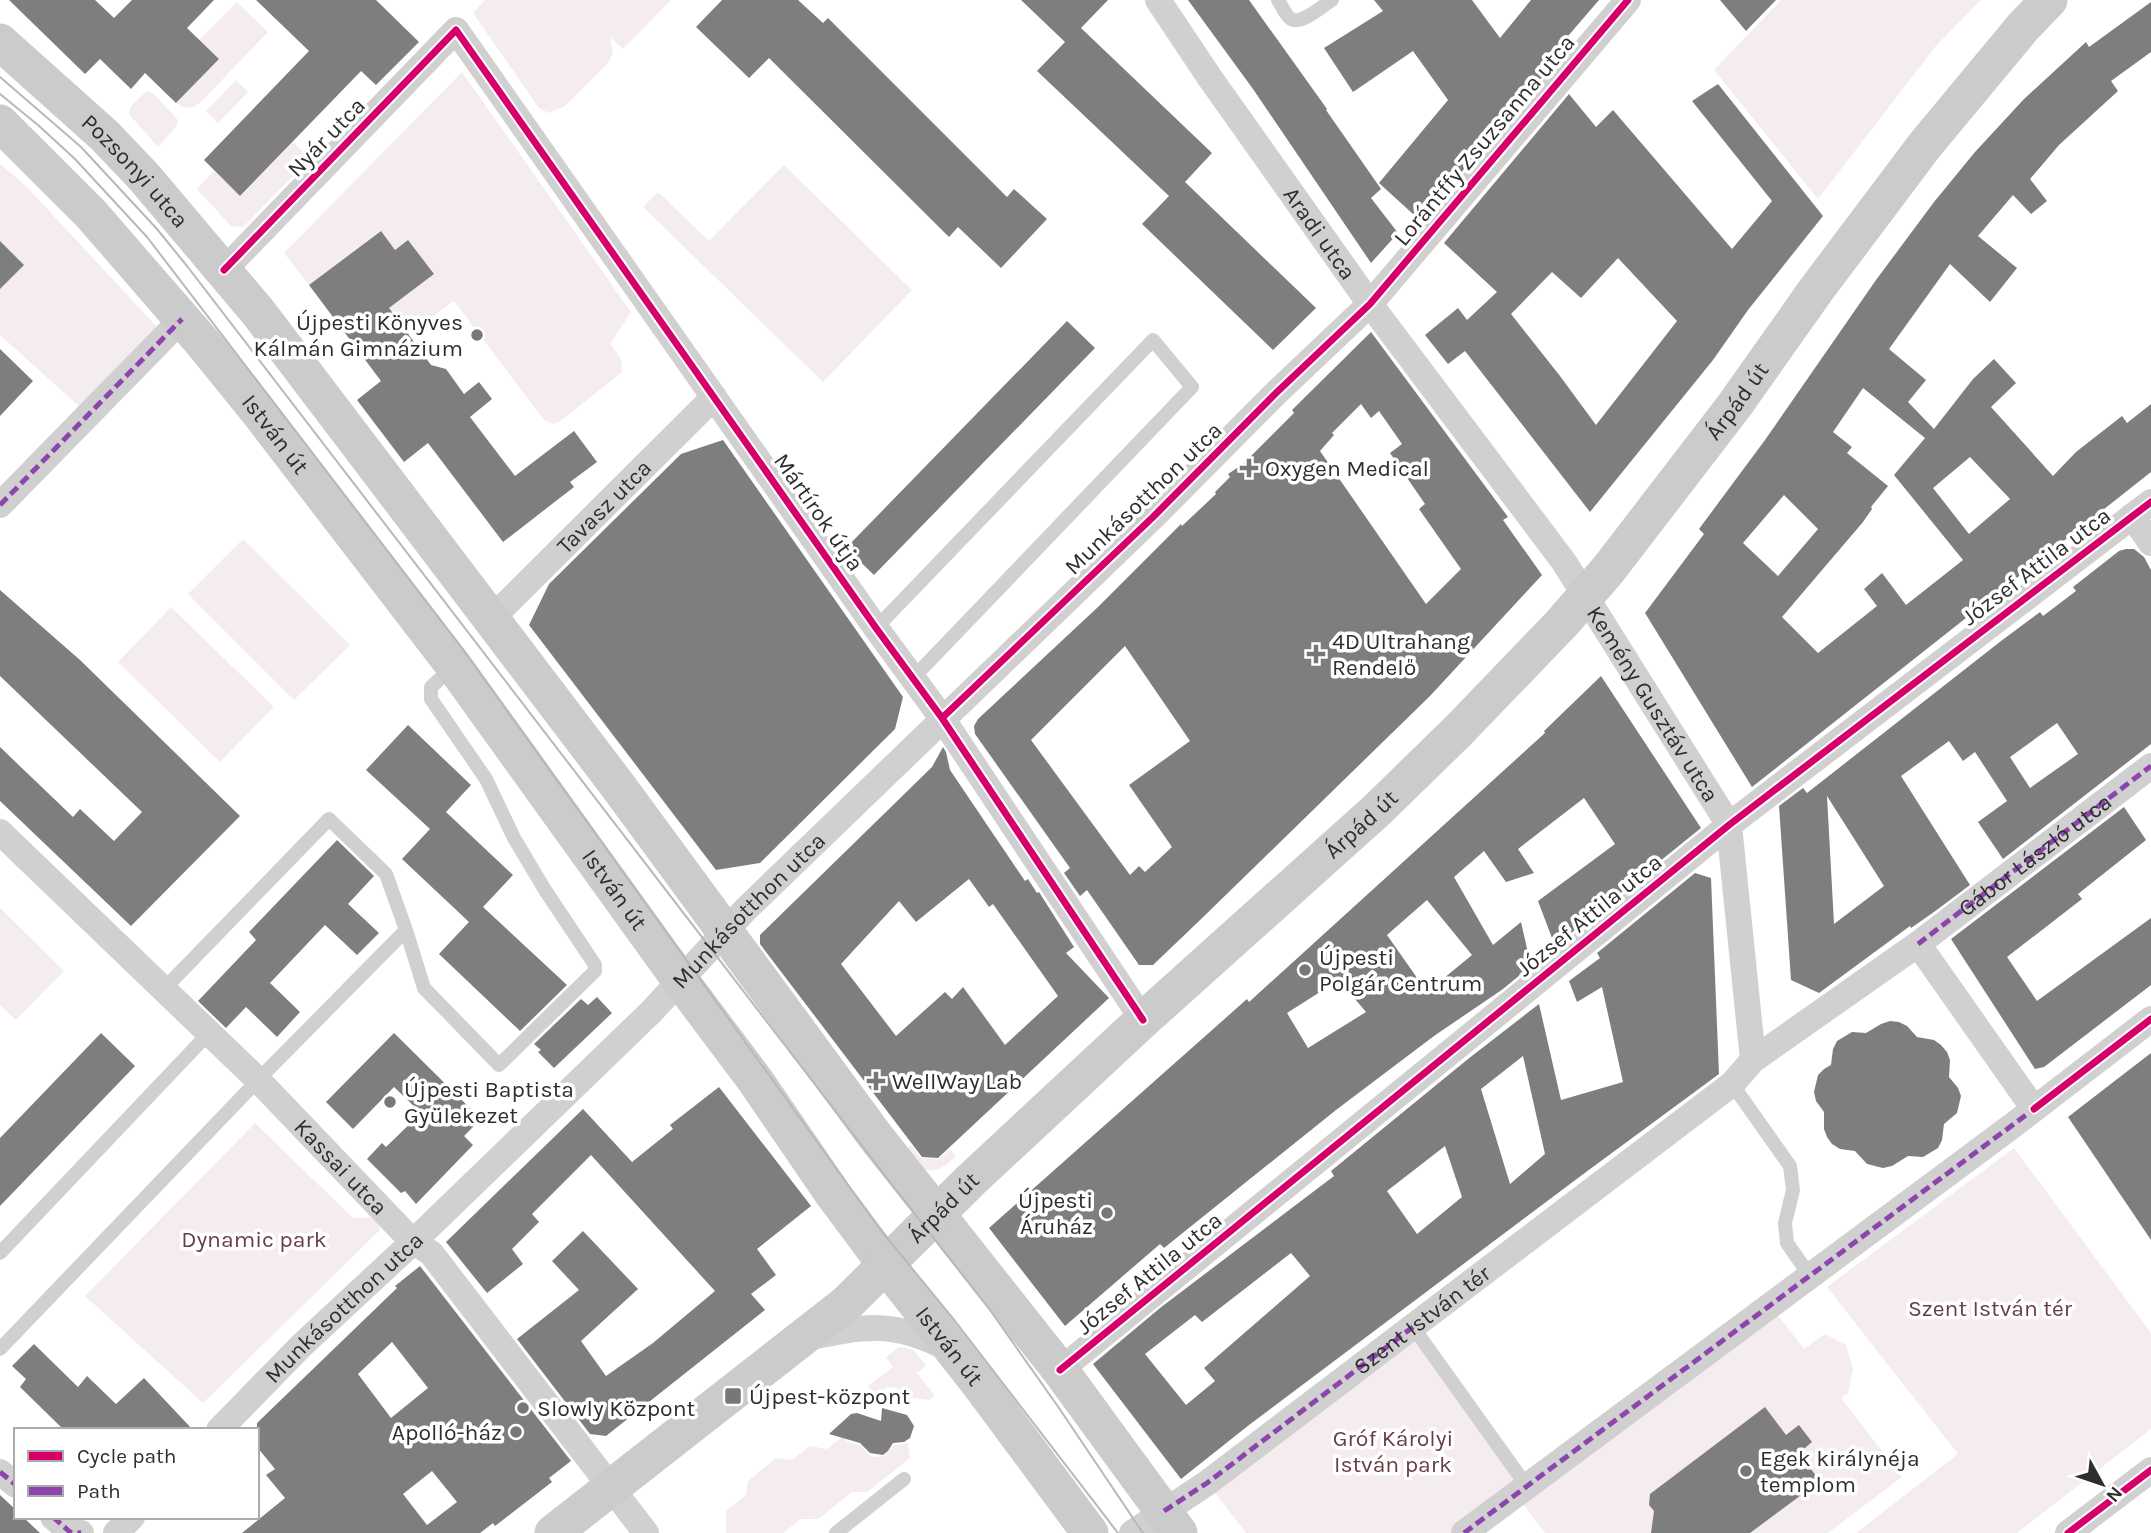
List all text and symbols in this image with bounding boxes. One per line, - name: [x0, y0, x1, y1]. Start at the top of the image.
- street label: Lorántffy Zsuzsanna utca: [1388, 29, 1581, 251]
- street label: Nyár utca: [282, 92, 371, 183]
- street label: Pozsonyi utca: [76, 109, 194, 233]
- street label: Aradi utca: [1277, 182, 1362, 285]
- place label: Újpesti Könyves Kálmán Gimnázium: [253, 309, 463, 362]
- marker: Újpesti Könyves Kálmán Gimnázium: [469, 327, 485, 343]
- street label: Árpád út: [1700, 357, 1775, 445]
- street label: István út: [236, 389, 315, 480]
- street label: Munkásotthon utca: [1059, 416, 1227, 580]
- street label: Mártírok útja: [768, 448, 869, 576]
- street label: Tavasz utca: [552, 454, 657, 560]
- place label: Oxygen Medical: [1265, 455, 1429, 482]
- marker: Oxygen Medical: [1239, 458, 1259, 478]
- street label: József Attila utca: [1957, 502, 2116, 631]
- street label: Kemény Gusztáv utca: [1581, 601, 1724, 807]
- place label: 4D Ultrahang Rendelő: [1332, 628, 1470, 681]
- marker: 4D Ultrahang Rendelő: [1306, 644, 1326, 664]
- street label: Árpád út: [1319, 784, 1404, 864]
- street label: Gábor László utca: [1953, 788, 2117, 922]
- street label: Munkásotthon utca: [666, 827, 831, 994]
- street label: István út: [576, 844, 653, 936]
- street label: József Attila utca: [1511, 849, 1667, 982]
- place label: Újpesti Polgár Centrum: [1319, 944, 1482, 997]
- marker: Újpesti Polgár Centrum: [1297, 962, 1313, 978]
- place label: WellWay Lab: [892, 1068, 1022, 1095]
- marker: WellWay Lab: [866, 1071, 886, 1091]
- place label: Újpesti Baptista Gyülekezet: [404, 1076, 574, 1129]
- marker: Újpesti Baptista Gyülekezet: [382, 1094, 398, 1110]
- street label: Kassai utca: [288, 1113, 393, 1221]
- street label: Árpád út: [902, 1166, 985, 1249]
- place label: Újpesti Áruház: [1018, 1187, 1093, 1240]
- marker: Újpesti Áruház: [1099, 1205, 1115, 1221]
- street label: József Attila utca: [1071, 1207, 1227, 1340]
- park label: Dynamic park: [181, 1226, 327, 1253]
- street label: Munkásotthon utca: [259, 1227, 429, 1389]
- street label: Szent István tér: [1349, 1259, 1496, 1381]
- park label: Szent István tér: [1908, 1295, 2073, 1322]
- street label: István út: [910, 1301, 989, 1391]
- place label: Újpest-központ: [749, 1383, 911, 1410]
- marker: Újpest-központ: [723, 1386, 743, 1406]
- place label: Slowly Központ: [537, 1395, 696, 1422]
- marker: Slowly Központ: [515, 1400, 531, 1416]
- place label: Apolló-ház: [392, 1419, 502, 1446]
- marker: Apolló-ház: [508, 1424, 524, 1440]
- park label: Gróf Károlyi István park: [1333, 1425, 1453, 1478]
- legend: [14, 1428, 259, 1519]
- text: Cycle path: [77, 1444, 177, 1468]
- place label: Egek királynéja templom: [1760, 1445, 1920, 1498]
- north arrow: [2067, 1449, 2137, 1519]
- marker: Egek királynéja templom: [1738, 1463, 1754, 1479]
- text: Path: [77, 1479, 121, 1503]
- text: N: [2101, 1482, 2127, 1507]

